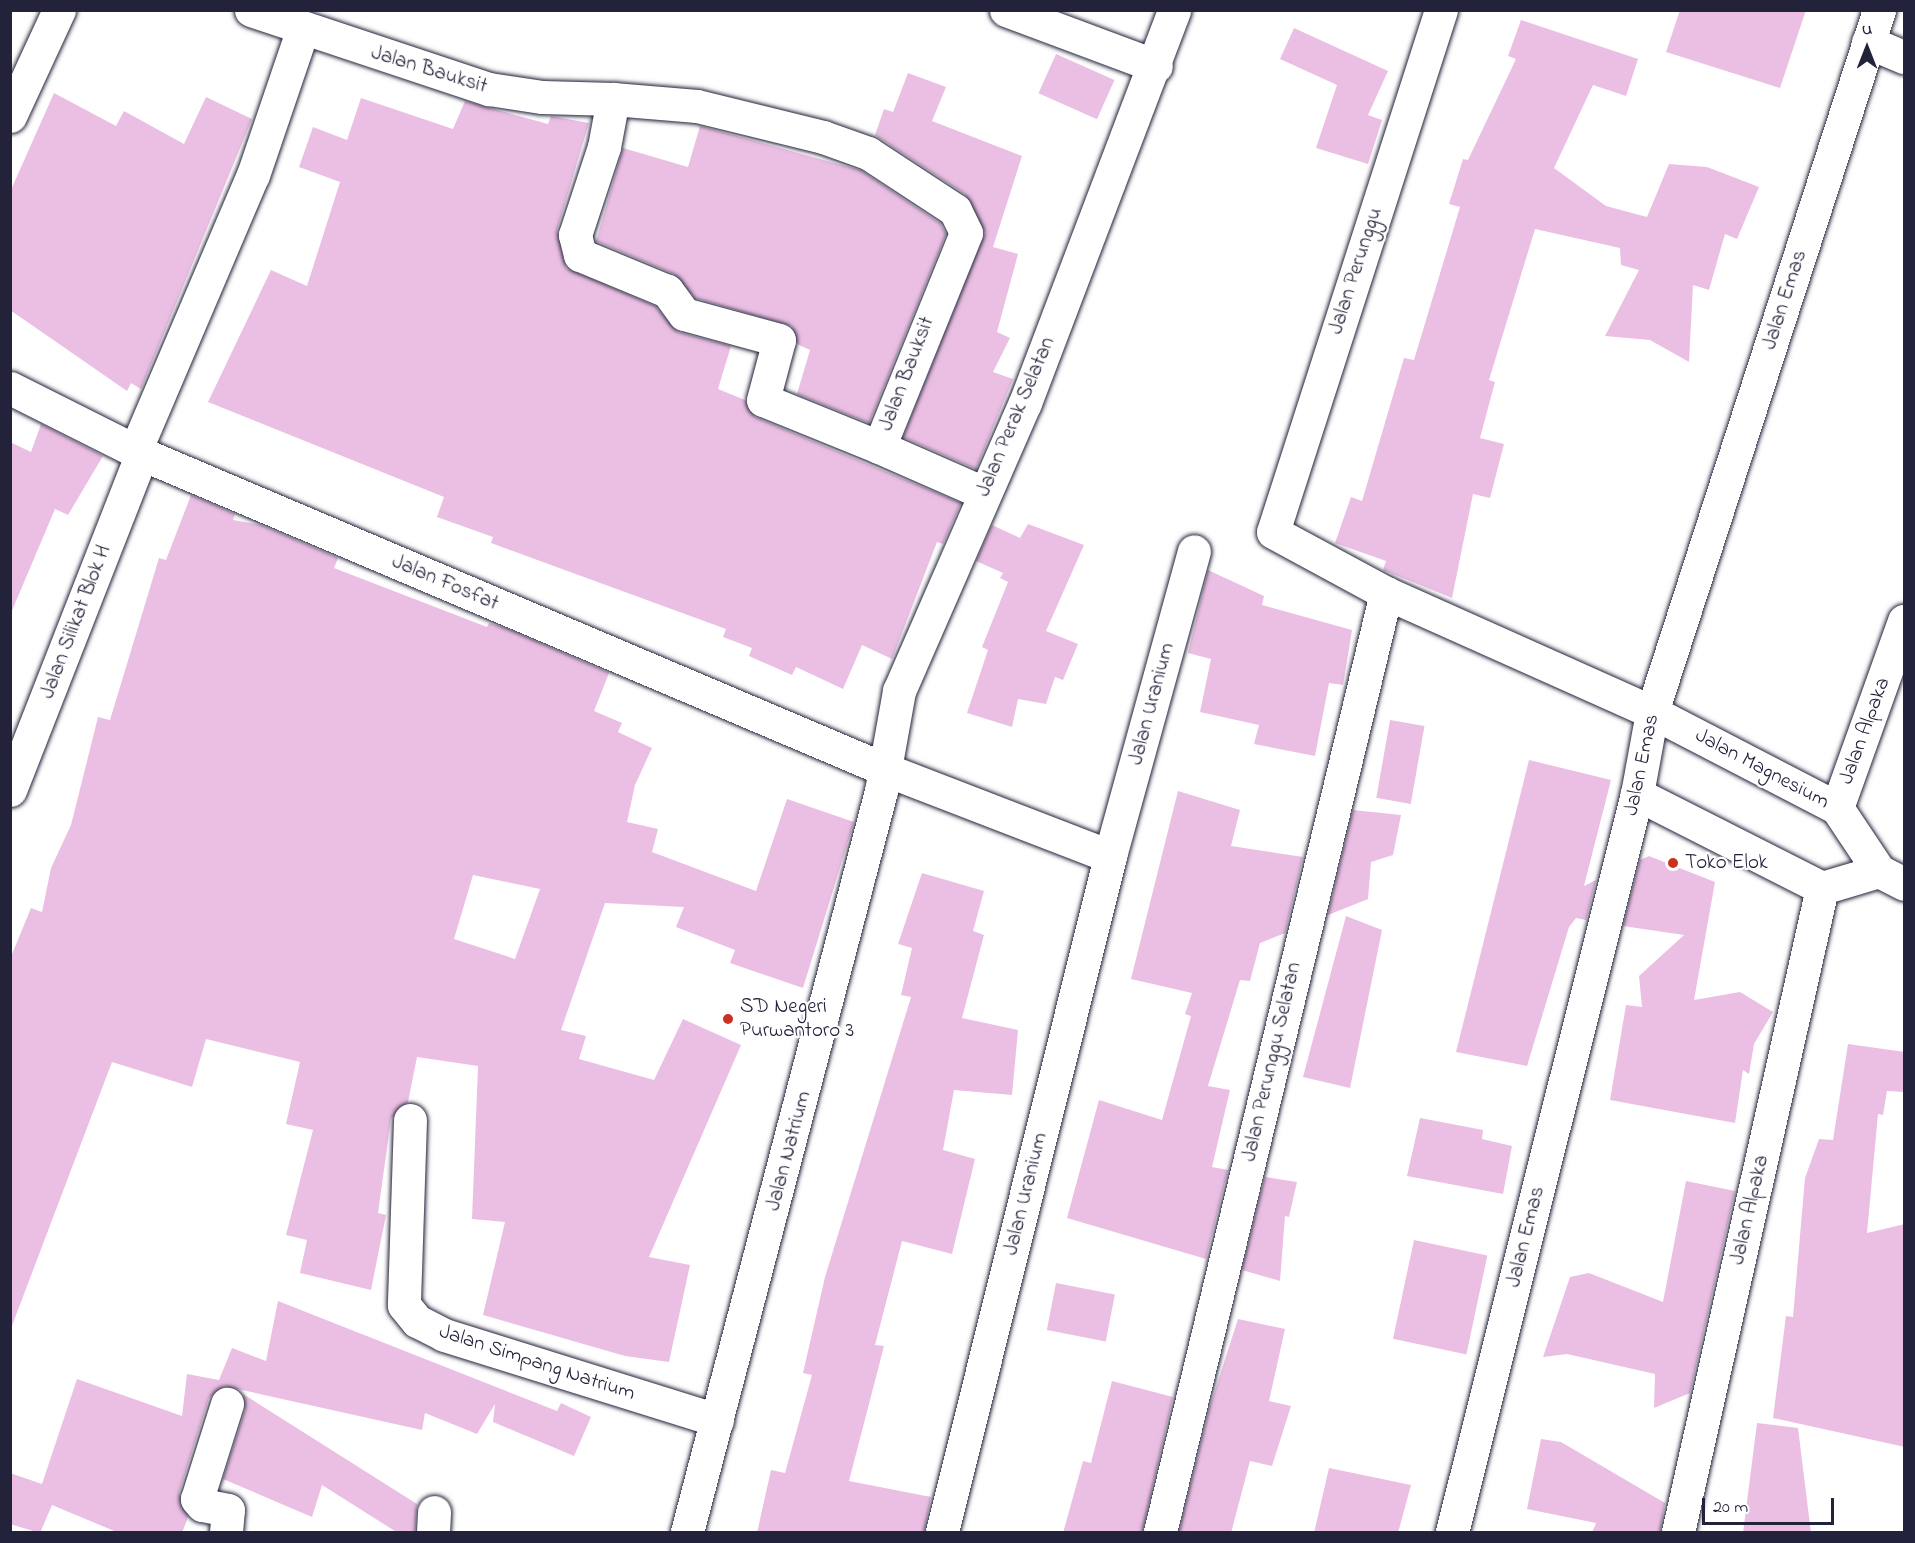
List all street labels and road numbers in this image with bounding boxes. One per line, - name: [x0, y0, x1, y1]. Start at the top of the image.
- street label: Jalan Bauksit: [368, 40, 490, 100]
- street label: Jalan Perunggu: [1324, 204, 1388, 338]
- street label: Jalan Emas: [1757, 247, 1813, 353]
- street label: Jalan Bauksit: [874, 313, 940, 435]
- street label: Jalan Perak Selatan: [971, 333, 1061, 501]
- street label: Jalan Silikat Blok H: [35, 541, 117, 703]
- street label: Jalan Fosfat: [388, 549, 502, 617]
- street label: Jalan Uranium: [1124, 640, 1180, 768]
- street label: Jalan Alpaka: [1834, 674, 1896, 788]
- street label: Jalan Emas: [1619, 712, 1665, 818]
- street label: Jalan Magnesium: [1691, 723, 1833, 815]
- street label: Jalan Perunggu Selatan: [1237, 960, 1307, 1164]
- street label: Jalan Natrium: [761, 1088, 817, 1214]
- street label: Jalan Uranium: [999, 1130, 1053, 1258]
- street label: Jalan Alpaka: [1725, 1153, 1775, 1267]
- street label: Jalan Emas: [1501, 1184, 1551, 1290]
- street label: Jalan Simpang Natrium: [436, 1319, 638, 1407]

